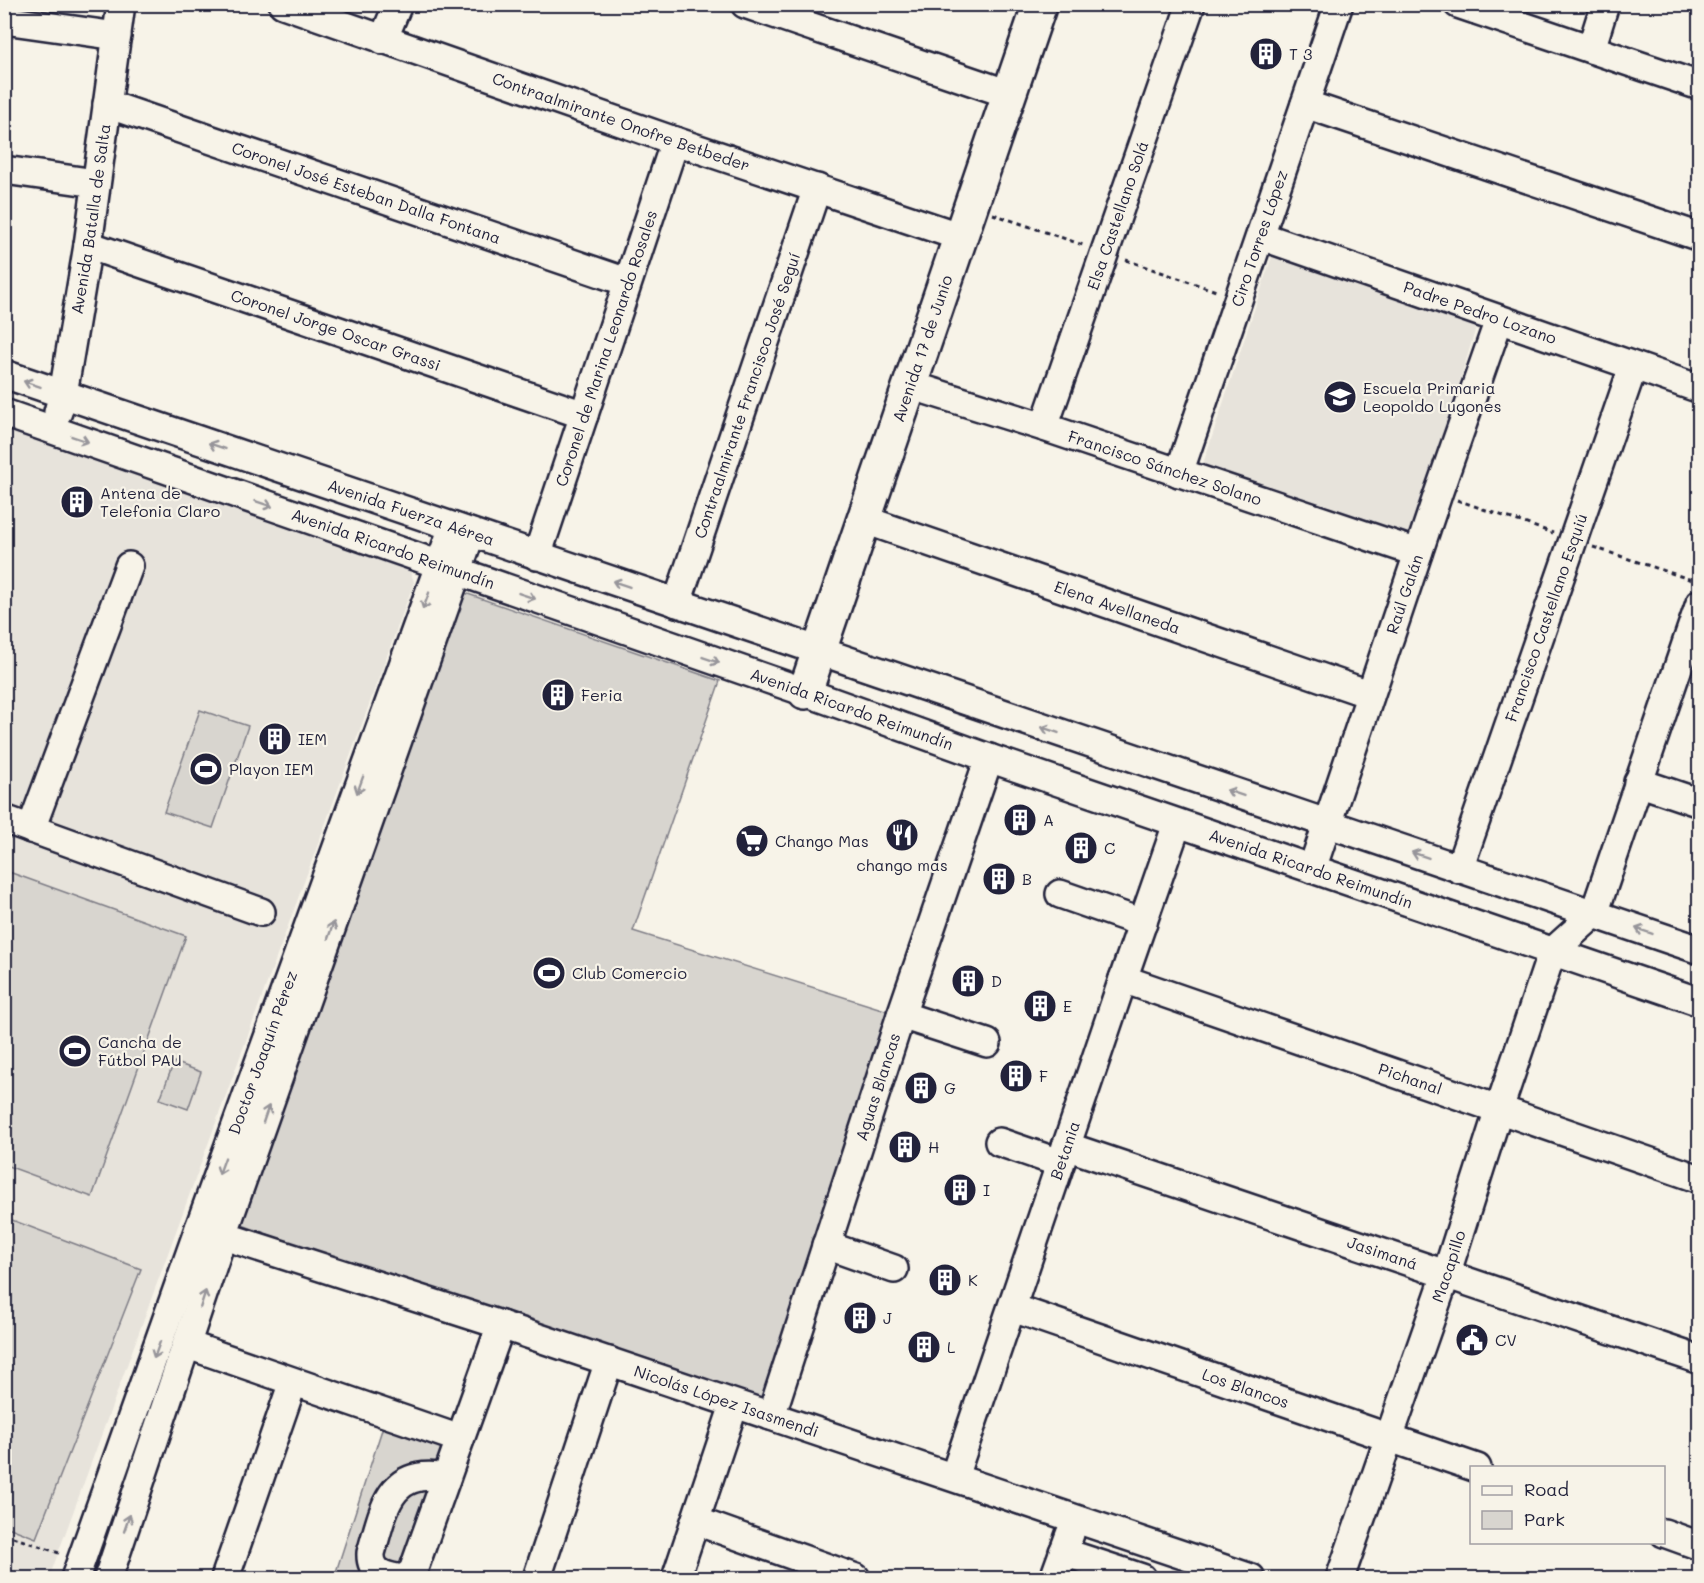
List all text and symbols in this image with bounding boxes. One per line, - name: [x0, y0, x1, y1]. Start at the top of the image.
- building icon: T 3: [1248, 36, 1284, 72]
- place label: T 3: [1289, 43, 1312, 64]
- street label: Contraalmirante Onofre Betbeder: [490, 67, 753, 175]
- street label: Avenida Batalla de Salta: [66, 122, 115, 316]
- street label: Coronel José Esteban Dalla Fontana: [229, 137, 504, 248]
- street label: Elsa Castellano Solá: [1081, 138, 1153, 292]
- street label: Ciro Torres López: [1226, 167, 1292, 309]
- street label: Coronel de Marina Leonardo Rosales: [550, 207, 661, 489]
- street label: Contraalmirante Francisco José Seguí: [689, 250, 805, 541]
- street label: Avenida 17 de Junio: [887, 272, 957, 425]
- street label: Padre Pedro Lozano: [1401, 276, 1560, 348]
- street label: Coronel Jorge Oscar Grassi: [228, 284, 444, 375]
- one-way arrow: [23, 377, 42, 388]
- place label: Escuela Primaria Leopoldo Lugones: [1363, 377, 1501, 416]
- school or university icon: Escuela Primaria Leopoldo Lugones: [1322, 379, 1358, 415]
- street label: Francisco Sánchez Solano: [1065, 425, 1265, 510]
- one-way arrow: [70, 435, 89, 446]
- one-way arrow: [208, 440, 227, 451]
- street label: Avenida Fuerza Aérea: [325, 474, 497, 550]
- place label: Antena de Telefonia Claro: [100, 482, 220, 521]
- building icon: Antena de Telefonia Claro: [59, 484, 95, 520]
- one-way arrow: [254, 499, 273, 510]
- street label: Avenida Ricardo Reimundín: [289, 503, 498, 593]
- street label: Francisco Castellano Esquiú: [1500, 510, 1591, 725]
- street label: Raúl Galán: [1381, 551, 1427, 637]
- street label: Elena Avellaneda: [1052, 575, 1183, 638]
- one-way arrow: [613, 578, 631, 589]
- one-way arrow: [419, 591, 430, 610]
- one-way arrow: [517, 591, 536, 602]
- one-way arrow: [701, 655, 720, 666]
- street label: Avenida Ricardo Reimundín: [748, 663, 956, 754]
- building icon: Feria: [540, 677, 576, 713]
- place label: Feria: [581, 684, 623, 705]
- building icon: IEM: [257, 721, 293, 757]
- one-way arrow: [1041, 724, 1060, 735]
- place label: IEM: [298, 728, 327, 749]
- sports icon: Playon IEM: [188, 751, 224, 787]
- place label: Playon IEM: [229, 758, 314, 779]
- one-way arrow: [353, 775, 364, 794]
- one-way arrow: [1226, 787, 1245, 798]
- building icon: A: [1002, 802, 1038, 838]
- place label: A: [1043, 809, 1054, 830]
- restaurant icon: chango mas: [884, 817, 920, 853]
- supermarket icon: Chango Mas: [734, 823, 770, 859]
- street label: Avenida Ricardo Reimundín: [1207, 823, 1416, 913]
- place label: Chango Mas: [775, 830, 869, 851]
- building icon: C: [1063, 830, 1099, 866]
- place label: C: [1104, 837, 1115, 858]
- one-way arrow: [1411, 849, 1430, 860]
- place label: chango mas: [856, 854, 948, 875]
- building icon: B: [981, 861, 1017, 897]
- place label: B: [1022, 868, 1032, 889]
- one-way arrow: [326, 921, 337, 940]
- one-way arrow: [1635, 925, 1654, 936]
- sports icon: Club Comercio: [531, 955, 567, 991]
- place label: Club Comercio: [572, 962, 687, 983]
- building icon: D: [950, 963, 986, 999]
- street label: Doctor Joaquín Pérez: [223, 968, 301, 1137]
- place label: D: [991, 970, 1002, 991]
- building icon: E: [1022, 988, 1058, 1024]
- place label: E: [1063, 995, 1072, 1016]
- street label: Aguas Blancas: [850, 1030, 904, 1143]
- place label: Cancha de Fútbol PAU: [98, 1031, 182, 1070]
- sports icon: Cancha de Fútbol PAU: [57, 1033, 93, 1069]
- street label: Pichanal: [1376, 1057, 1445, 1099]
- building icon: F: [998, 1058, 1034, 1094]
- place label: F: [1039, 1065, 1048, 1086]
- building icon: G: [903, 1070, 939, 1106]
- place label: G: [944, 1077, 956, 1098]
- one-way arrow: [261, 1105, 272, 1124]
- street label: Betania: [1045, 1118, 1084, 1182]
- building icon: H: [887, 1129, 923, 1165]
- place label: H: [928, 1136, 939, 1157]
- one-way arrow: [216, 1156, 227, 1175]
- building icon: I: [942, 1172, 978, 1208]
- place label: I: [983, 1179, 990, 1200]
- street label: Macapillo: [1426, 1228, 1470, 1305]
- street label: Jasimaná: [1345, 1231, 1421, 1274]
- building icon: K: [927, 1262, 963, 1298]
- place label: K: [968, 1269, 978, 1290]
- one-way arrow: [198, 1290, 209, 1309]
- building icon: J: [842, 1300, 878, 1336]
- place label: J: [883, 1307, 892, 1328]
- public building icon: CV: [1454, 1322, 1490, 1358]
- building icon: L: [906, 1329, 942, 1365]
- place label: CV: [1495, 1329, 1517, 1350]
- place label: L: [947, 1336, 956, 1357]
- one-way arrow: [151, 1340, 162, 1358]
- street label: Nicolás López Isasmendi: [631, 1360, 821, 1441]
- street label: Los Blancos: [1200, 1363, 1292, 1412]
- legend: [1470, 1466, 1665, 1544]
- text: Road: [1524, 1477, 1569, 1501]
- text: Park: [1524, 1507, 1565, 1531]
- one-way arrow: [122, 1514, 133, 1533]

